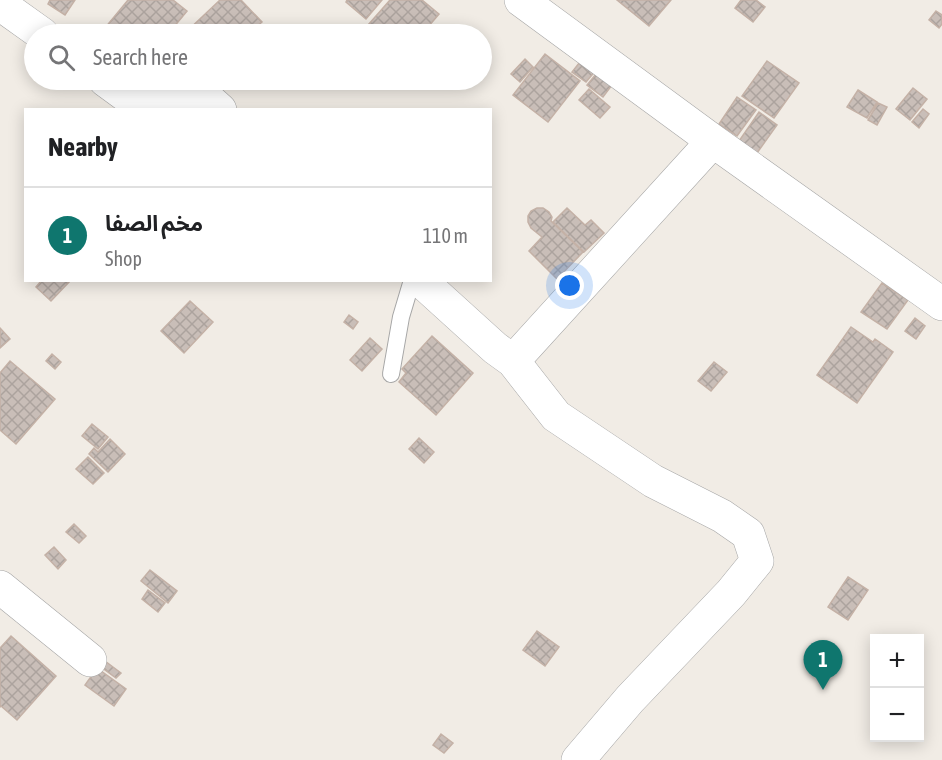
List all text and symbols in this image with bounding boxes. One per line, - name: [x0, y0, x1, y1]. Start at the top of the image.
- search box: [24, 24, 492, 90]
- icon: search: [45, 41, 78, 74]
- text: Search here: [93, 44, 188, 70]
- text: Nearby: [48, 132, 118, 162]
- text: مخم الصفا: [105, 210, 203, 236]
- text: 1: [63, 224, 72, 247]
- text: 110 m: [423, 224, 468, 247]
- text: Shop: [105, 247, 142, 270]
- your location: [555, 271, 584, 300]
- map controls: [870, 634, 924, 742]
- button: +: [870, 634, 924, 688]
- pin: 1: [804, 640, 842, 690]
- button: −: [870, 688, 924, 742]

